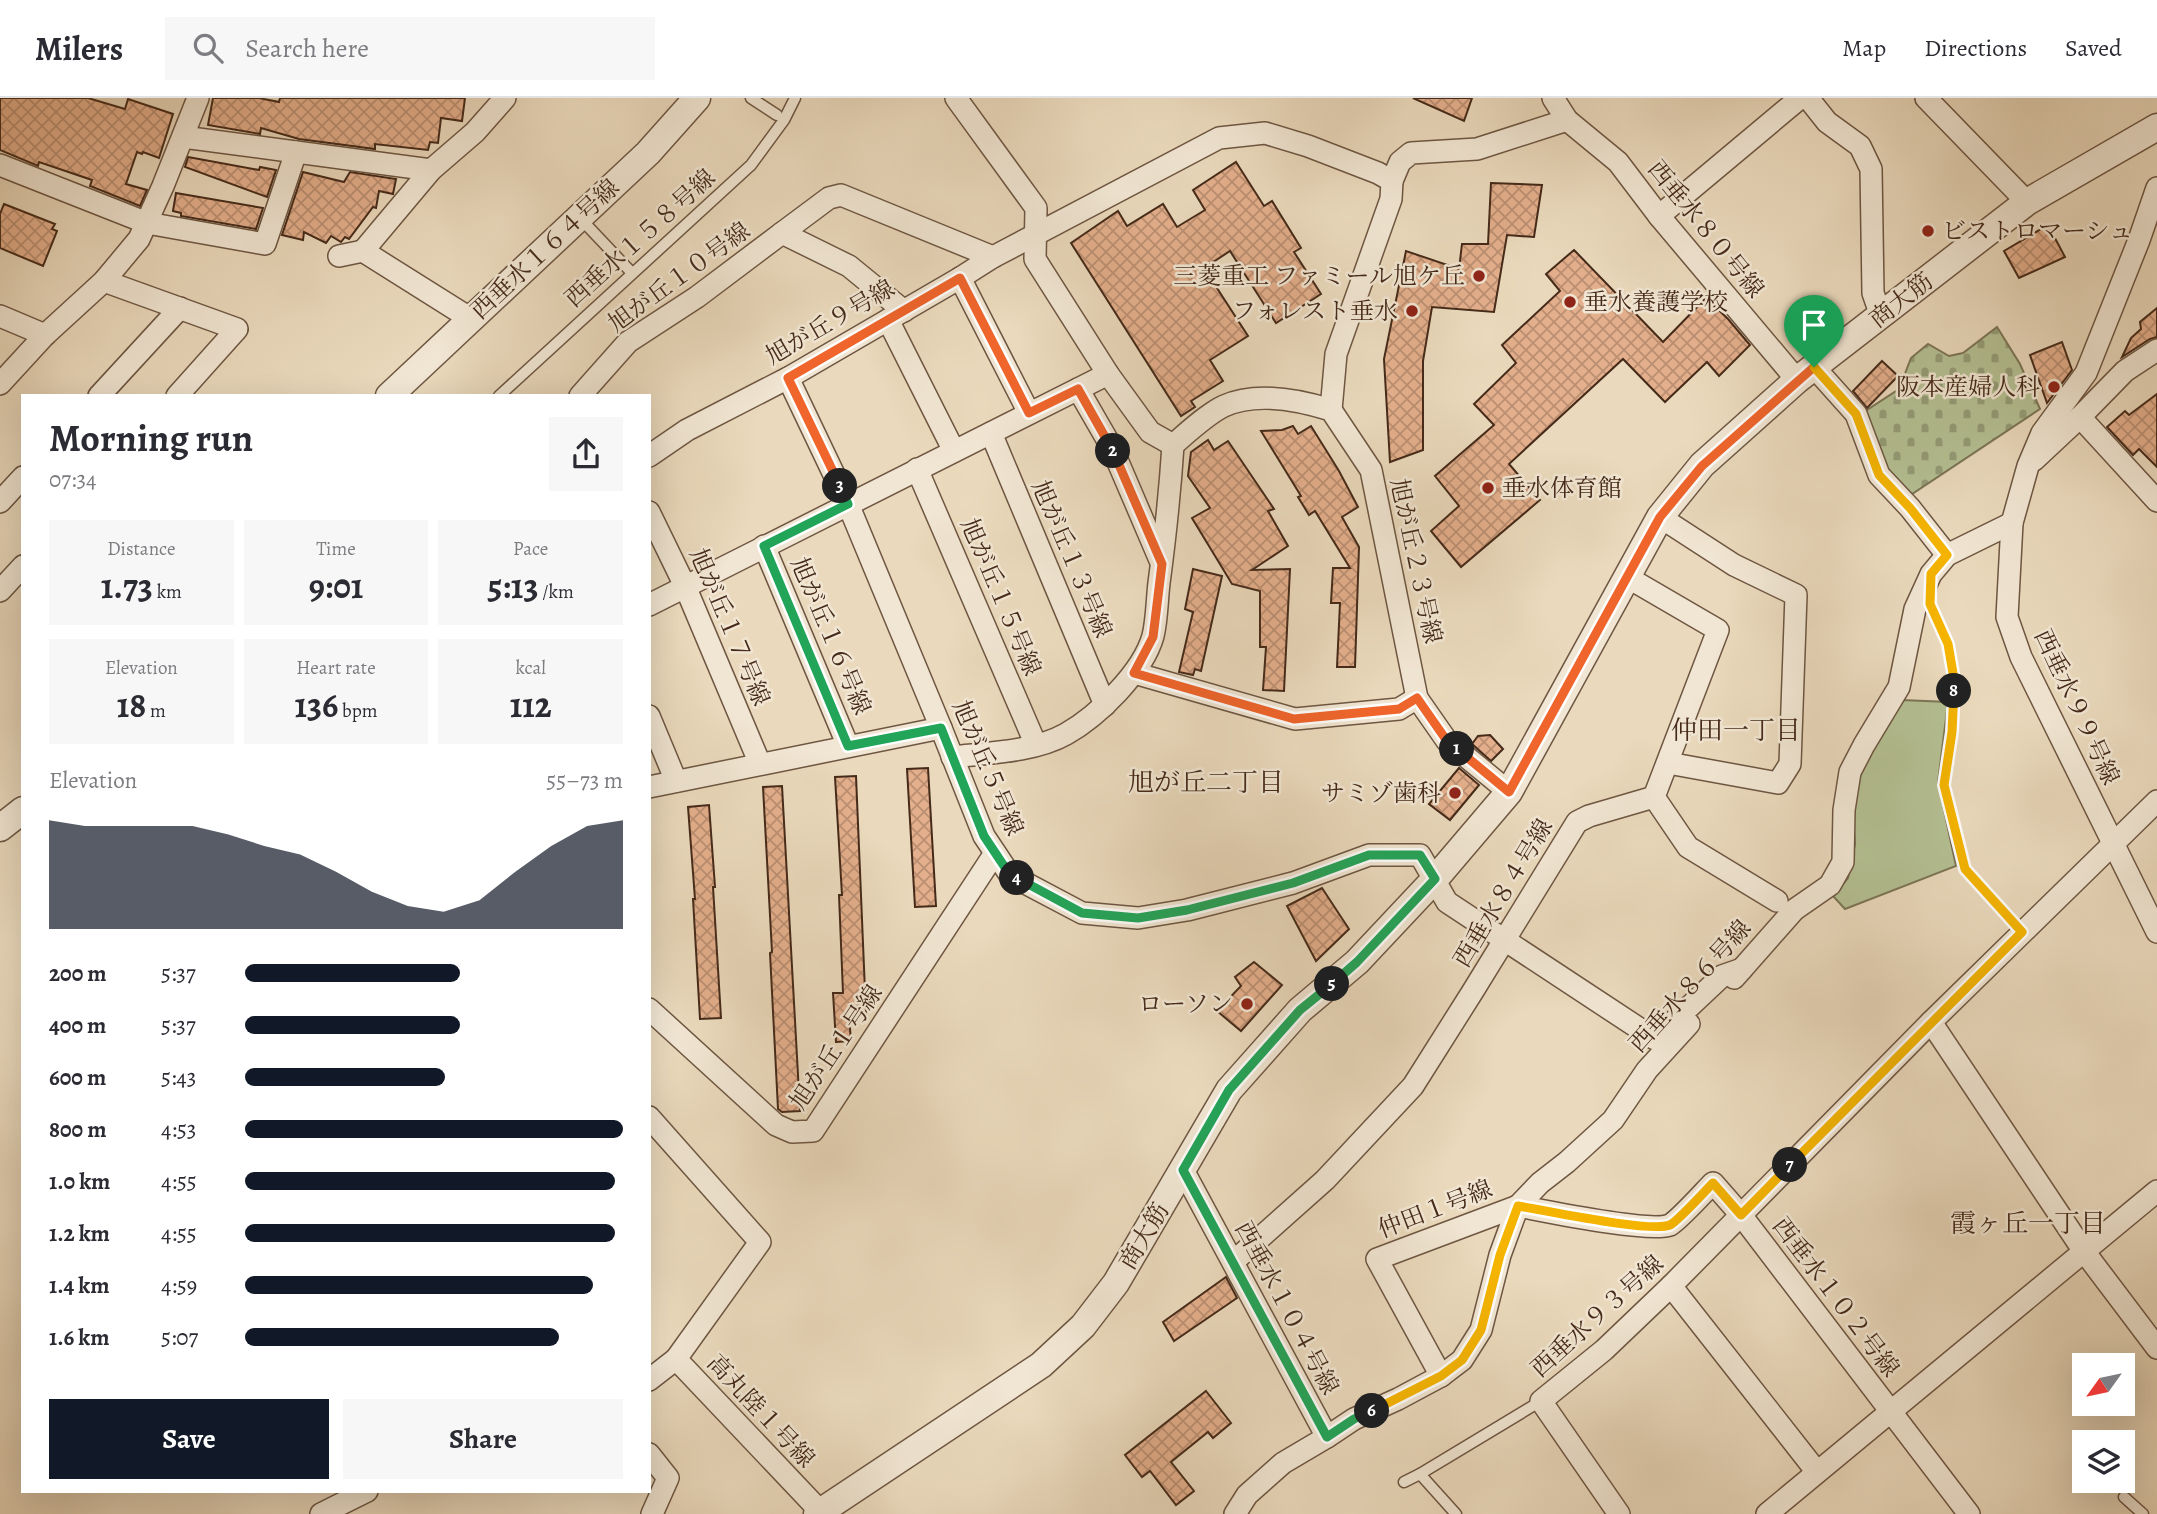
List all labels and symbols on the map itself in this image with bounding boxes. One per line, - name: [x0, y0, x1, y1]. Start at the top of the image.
- street label: 西垂水８０号線: [1641, 154, 1771, 304]
- street label: 西垂水１５８号線: [558, 162, 722, 314]
- street label: 西垂水１６４号線: [464, 172, 626, 326]
- street label: 旭が丘１０号線: [602, 215, 756, 339]
- place label: ビストロマーシュ: [1942, 215, 2133, 247]
- marker: ビストロマーシュ: [1920, 223, 1936, 239]
- place label: 三菱重工 ファミール旭ケ丘: [1173, 260, 1465, 292]
- street label: 商大筋: [1863, 265, 1939, 335]
- marker: 三菱重工 ファミール旭ケ丘: [1471, 268, 1487, 284]
- street label: 旭が丘９号線: [760, 272, 900, 372]
- place label: 垂水養護学校: [1584, 286, 1728, 318]
- marker: 垂水養護学校: [1562, 294, 1578, 310]
- place label: フォレスト垂水: [1232, 295, 1398, 327]
- pin: [1784, 295, 1844, 367]
- marker: フォレスト垂水: [1404, 303, 1420, 319]
- place label: 阪本産婦人科: [1896, 371, 2040, 403]
- marker: 阪本産婦人科: [2046, 379, 2062, 395]
- pin: 2: [1096, 434, 1130, 468]
- pin: 3: [822, 468, 858, 504]
- place label: 垂水体育館: [1502, 472, 1622, 504]
- street label: 旭が丘１３号線: [1024, 475, 1120, 643]
- street label: 旭が丘２３号線: [1383, 476, 1449, 646]
- marker: 垂水体育館: [1480, 480, 1496, 496]
- street label: 旭が丘１５号線: [953, 513, 1049, 681]
- street label: 旭が丘１７号線: [682, 543, 778, 711]
- street label: 旭が丘１６号線: [783, 552, 879, 720]
- street label: 西垂水９９号線: [2027, 624, 2127, 790]
- pin: 8: [1937, 674, 1972, 708]
- street label: 旭が丘５号線: [945, 695, 1031, 841]
- district label: 仲田一丁目: [1671, 713, 1801, 748]
- pin: 1: [1440, 732, 1474, 766]
- district label: 旭が丘二丁目: [1128, 765, 1284, 800]
- place label: サミゾ歯科: [1321, 777, 1441, 809]
- marker: サミゾ歯科: [1447, 785, 1463, 801]
- street label: 西垂水８４号線: [1446, 813, 1560, 973]
- pin: 4: [1000, 860, 1034, 896]
- street label: 西垂水８６号線: [1622, 913, 1758, 1059]
- pin: 5: [1314, 966, 1350, 1001]
- street label: 旭が丘１号線: [782, 978, 890, 1116]
- place label: ローソン: [1138, 988, 1233, 1020]
- marker: ローソン: [1239, 996, 1255, 1012]
- pin: 7: [1772, 1148, 1808, 1182]
- street label: 仲田１号線: [1373, 1173, 1497, 1245]
- street label: 商大筋: [1112, 1197, 1176, 1275]
- district label: 霞ヶ丘一丁目: [1950, 1206, 2106, 1241]
- street label: 西垂水１０２号線: [1765, 1211, 1907, 1383]
- street label: 西垂水１０４号線: [1228, 1216, 1346, 1400]
- street label: 西垂水９３号線: [1524, 1248, 1670, 1384]
- street label: 高丸陸１号線: [700, 1347, 822, 1475]
- north arrow: [2072, 1353, 2135, 1416]
- pin: 6: [1354, 1394, 1390, 1428]

